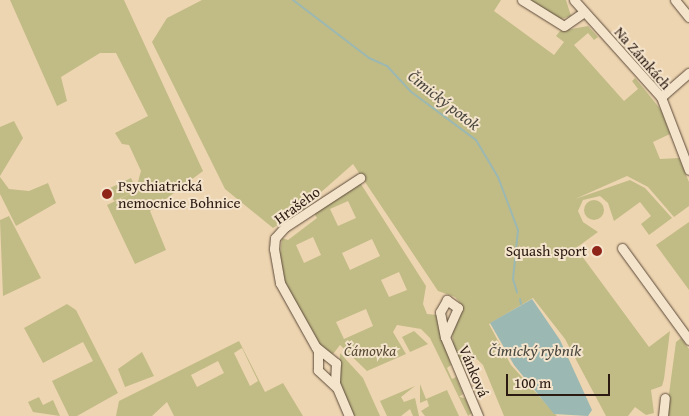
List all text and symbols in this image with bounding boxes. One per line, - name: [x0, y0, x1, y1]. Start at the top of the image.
- street label: Na Zámkách: [611, 23, 675, 93]
- water label: Čimický potok: [404, 66, 484, 134]
- place label: Psychiatrická nemocnice Bohnice: [118, 176, 241, 211]
- street label: Hrašeho: [271, 182, 323, 228]
- marker: Psychiatrická nemocnice Bohnice: [100, 187, 114, 201]
- place label: Squash sport: [506, 242, 587, 260]
- marker: Squash sport: [591, 245, 603, 257]
- water label: Čimický rybník: [489, 340, 581, 360]
- park label: Čámovka: [344, 342, 396, 360]
- street label: Vánková: [455, 342, 493, 400]
- scale bar: [509, 364, 613, 396]
- text: 100 m: [514, 372, 551, 393]

